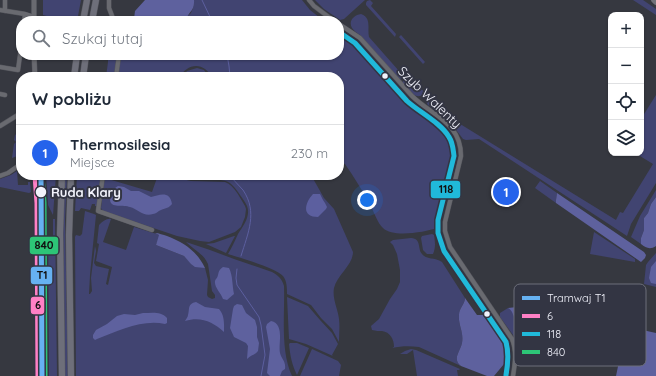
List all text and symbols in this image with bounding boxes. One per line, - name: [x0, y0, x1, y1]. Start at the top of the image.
- map controls: [608, 12, 644, 156]
- button: +: [608, 12, 644, 48]
- search box: [16, 16, 344, 60]
- icon: search: [30, 27, 52, 49]
- text: Szukaj tutaj: [62, 29, 143, 48]
- button: −: [608, 48, 644, 84]
- street label: Szyb Walenty: [395, 63, 465, 131]
- unlabelled marker: [380, 71, 390, 81]
- button: locate: [608, 84, 644, 120]
- text: W pobliżu: [32, 88, 112, 109]
- button: layers: [608, 120, 644, 156]
- text: Thermosilesia: [70, 135, 170, 154]
- text: 1: [42, 145, 48, 161]
- text: 230 m: [291, 145, 328, 161]
- text: Miejsce: [70, 154, 115, 170]
- pin: 1: [493, 177, 519, 207]
- line badge: 118: [430, 180, 461, 199]
- text: 118: [439, 182, 453, 196]
- place label: Ruda Klary: [51, 184, 121, 200]
- marker: Ruda Klary: [34, 185, 48, 199]
- your location: [357, 190, 377, 210]
- line badge: 840: [29, 236, 59, 255]
- text: 840: [34, 238, 54, 252]
- line badge: T1: [30, 266, 53, 285]
- text: T1: [36, 268, 48, 282]
- legend: [514, 284, 646, 366]
- text: Tramwaj T1: [547, 291, 605, 305]
- line badge: 6: [30, 296, 45, 315]
- text: 6: [35, 298, 41, 312]
- unlabelled marker: [482, 309, 492, 319]
- text: 6: [547, 309, 553, 323]
- text: 118: [547, 327, 561, 341]
- text: 840: [547, 345, 565, 359]

